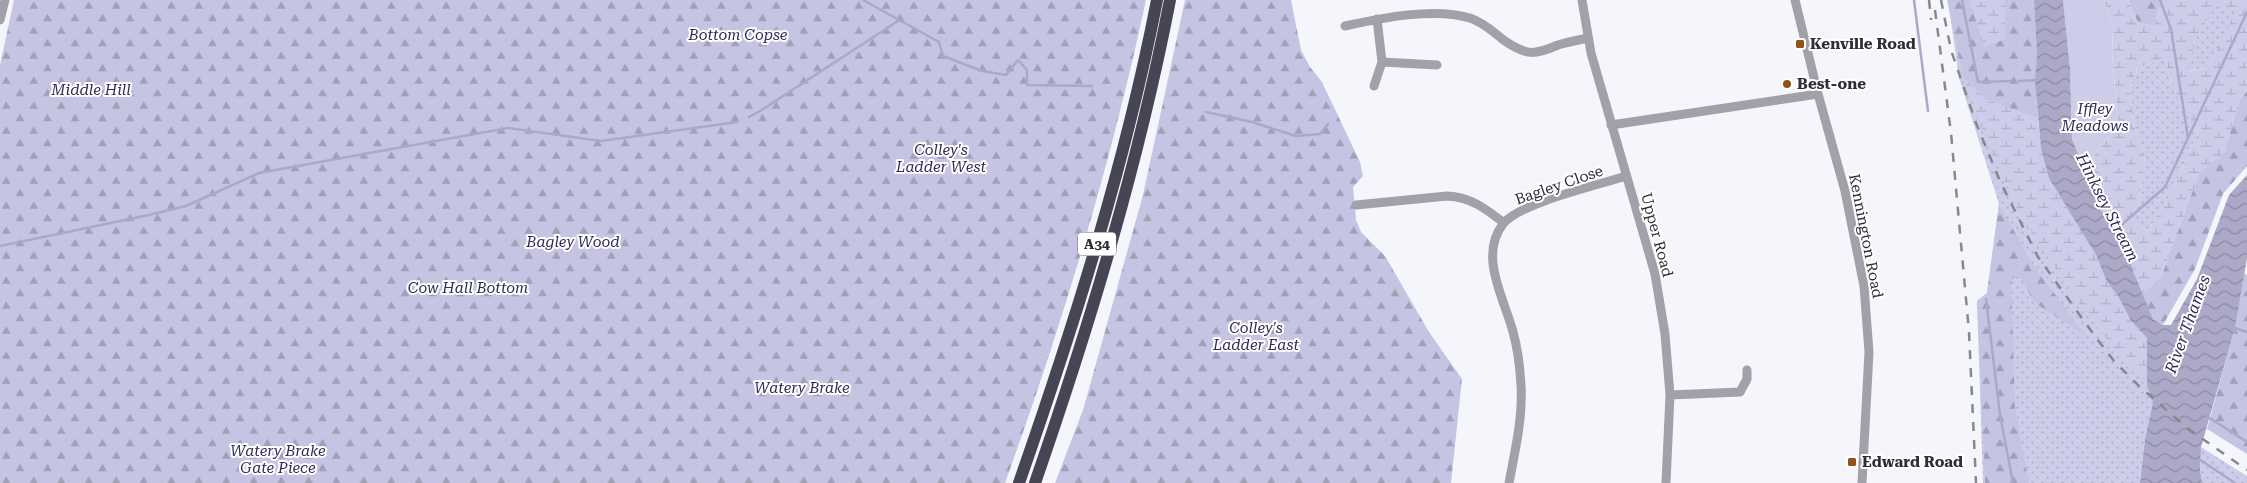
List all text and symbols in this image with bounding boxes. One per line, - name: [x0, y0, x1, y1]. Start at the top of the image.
- park label: Bottom Copse: [688, 26, 788, 44]
- place label: Kenville Road: [1810, 35, 1916, 53]
- marker: Kenville Road: [1794, 38, 1806, 50]
- place label: Best-one: [1797, 75, 1866, 93]
- marker: Best-one: [1781, 78, 1793, 90]
- park label: Middle Hill: [50, 81, 131, 99]
- park label: Iffley Meadows: [2061, 100, 2128, 135]
- park label: Colley's Ladder West: [895, 141, 986, 176]
- water label: Hinksey Stream: [2072, 149, 2143, 265]
- street label: Bagley Close: [1513, 162, 1605, 208]
- street label: Kennington Road: [1845, 172, 1887, 300]
- street label: Upper Road: [1637, 191, 1677, 279]
- road number: A34: [1078, 232, 1116, 255]
- park label: Bagley Wood: [525, 233, 620, 251]
- water label: River Thames: [2161, 273, 2214, 377]
- park label: Cow Hall Bottom: [408, 279, 528, 297]
- park label: Colley's Ladder East: [1212, 319, 1300, 354]
- park label: Watery Brake: [754, 379, 850, 397]
- park label: Watery Brake Gate Piece: [230, 442, 326, 477]
- place label: Edward Road: [1862, 453, 1963, 471]
- marker: Edward Road: [1846, 456, 1858, 468]

